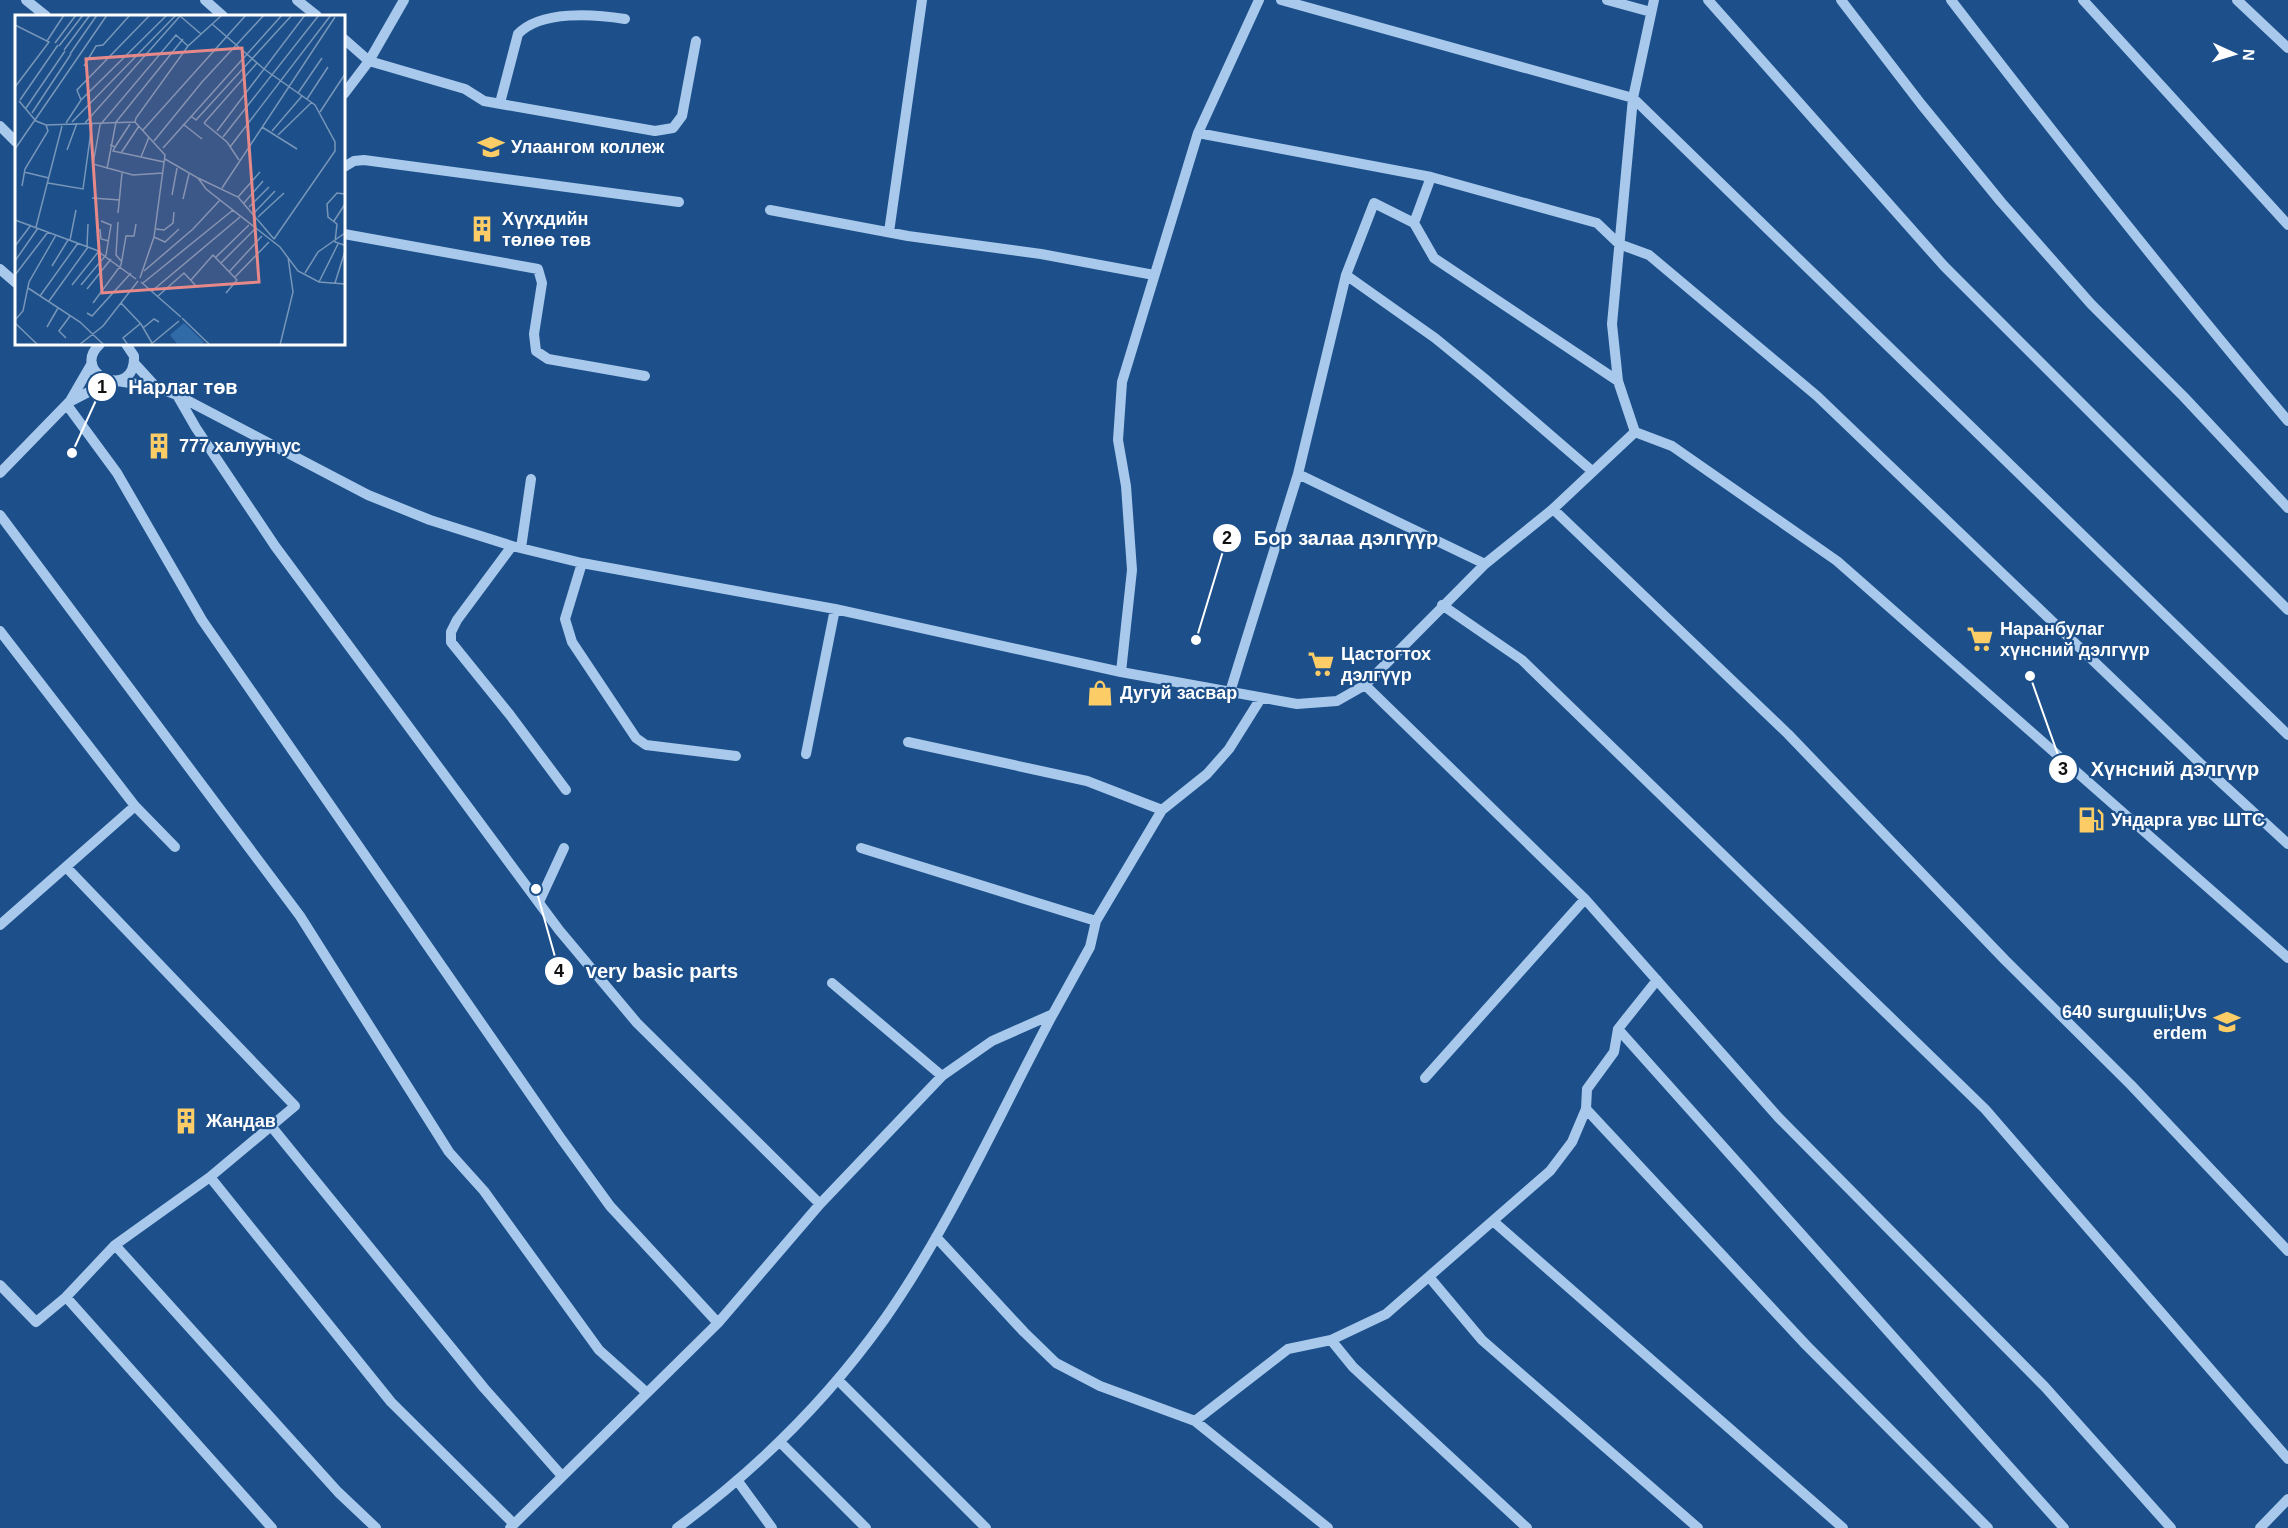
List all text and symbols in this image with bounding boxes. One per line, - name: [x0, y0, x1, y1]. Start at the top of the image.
- inset map: [15, 15, 345, 345]
- north arrow: [2204, 24, 2264, 84]
- text: N: [2240, 49, 2257, 61]
- school or university icon: Улаангом коллеж: [476, 132, 506, 162]
- place label: Улаангом коллеж: [511, 137, 664, 157]
- place label: Хүүхдийн төлөө төв: [502, 209, 591, 250]
- building icon: Хүүхдийн төлөө төв: [467, 214, 497, 244]
- callout: Нарлаг төв: [87, 368, 250, 406]
- text: Нарлаг төв: [128, 376, 238, 398]
- text: 1: [97, 377, 107, 397]
- building icon: 777 халуун ус: [144, 431, 174, 461]
- place label: 777 халуун ус: [179, 436, 301, 456]
- callout: Бор залаа дэлгүүр: [1212, 519, 1450, 557]
- text: Бор залаа дэлгүүр: [1254, 527, 1438, 549]
- text: 2: [1222, 528, 1232, 548]
- place label: Наранбулаг хүнсний дэлгүүр: [2000, 619, 2150, 660]
- supermarket icon: Наранбулаг хүнсний дэлгүүр: [1965, 624, 1995, 654]
- place label: Цастогтох дэлгүүр: [1341, 644, 1431, 685]
- supermarket icon: Цастогтох дэлгүүр: [1306, 649, 1336, 679]
- shop icon: Дугуй засвар: [1085, 678, 1115, 708]
- place label: Дугуй засвар: [1120, 683, 1237, 703]
- callout: Хүнсний дэлгүүр: [2048, 750, 2271, 788]
- text: Хүнсний дэлгүүр: [2091, 758, 2259, 780]
- text: 3: [2058, 759, 2068, 779]
- fuel station icon: Ундарга увс ШТС: [2076, 805, 2106, 835]
- place label: Ундарга увс ШТС: [2111, 810, 2265, 830]
- callout: very basic parts: [544, 952, 750, 990]
- text: very basic parts: [586, 960, 738, 982]
- text: 4: [554, 961, 564, 981]
- place label: 640 surguuli;Uvs erdem: [2062, 1002, 2207, 1043]
- school or university icon: 640 surguuli;Uvs erdem: [2212, 1007, 2242, 1037]
- building icon: Жандав: [171, 1106, 201, 1136]
- place label: Жандав: [205, 1111, 276, 1131]

